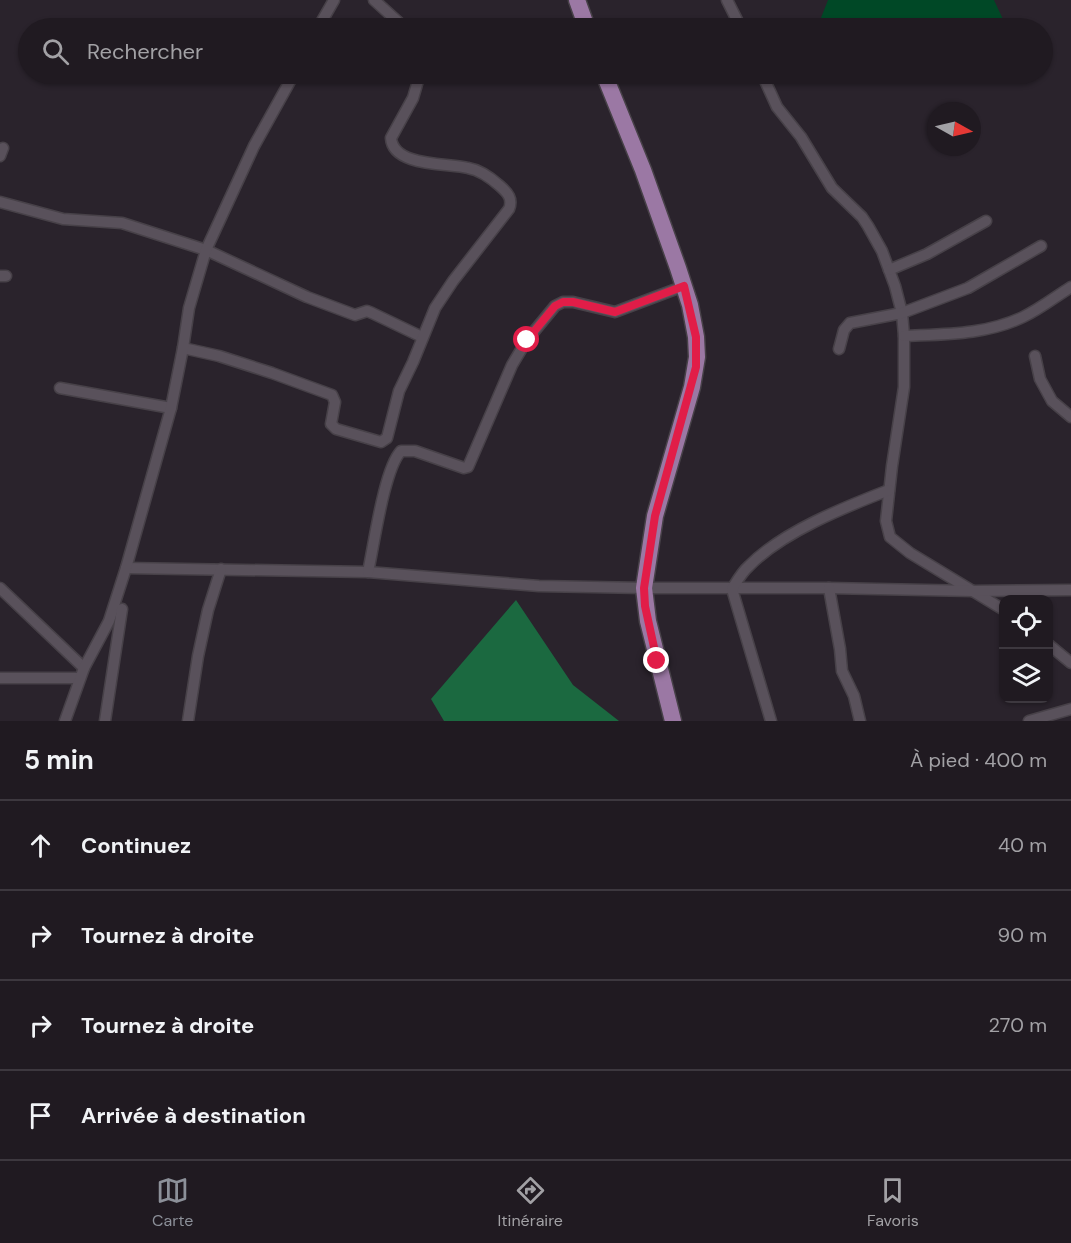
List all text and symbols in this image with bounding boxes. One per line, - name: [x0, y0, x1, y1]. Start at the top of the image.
- search box: [18, 18, 1053, 84]
- icon: search: [39, 35, 72, 68]
- text: Rechercher: [87, 37, 203, 66]
- north arrow: [927, 102, 981, 156]
- route start: [513, 326, 539, 352]
- map controls: [999, 595, 1053, 703]
- button: locate: [999, 595, 1053, 649]
- route end: [643, 647, 669, 673]
- button: layers: [999, 649, 1053, 703]
- text: 5 min: [24, 743, 94, 777]
- text: À pied · 400 m: [910, 747, 1047, 773]
- icon: ahead: [24, 829, 57, 862]
- text: Continuez: [81, 831, 191, 860]
- text: 40 m: [998, 832, 1047, 858]
- icon: right: [24, 919, 57, 952]
- text: Tournez à droite: [81, 921, 254, 950]
- text: 90 m: [998, 922, 1047, 948]
- icon: right: [24, 1009, 57, 1042]
- text: Tournez à droite: [81, 1011, 254, 1040]
- text: 270 m: [989, 1012, 1047, 1038]
- icon: arrive: [24, 1099, 57, 1132]
- text: Arrivée à destination: [81, 1101, 306, 1130]
- tab: Carte: [152, 1174, 193, 1231]
- tab: Itinéraire: [498, 1174, 563, 1231]
- tab: Favoris: [867, 1174, 919, 1231]

